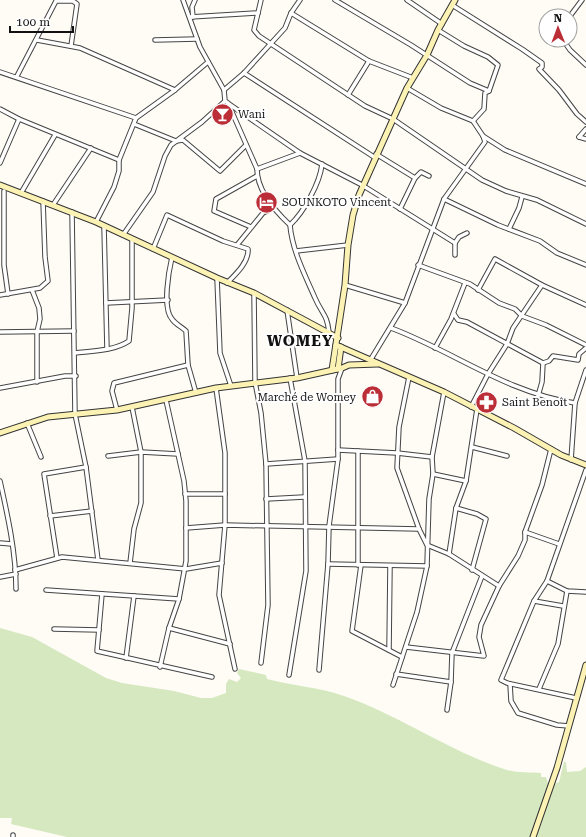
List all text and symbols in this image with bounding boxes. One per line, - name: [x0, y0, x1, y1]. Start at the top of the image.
- scale bar: [10, 8, 73, 34]
- north arrow: [538, 8, 578, 48]
- text: N: [553, 12, 563, 25]
- text: 100 m: [16, 15, 50, 29]
- bar icon: Wani: [210, 101, 236, 127]
- place label: Wani: [238, 108, 266, 121]
- hotel icon: SOUNKOTO Vincent: [253, 189, 279, 215]
- place label: SOUNKOTO Vincent: [282, 196, 391, 209]
- district label: WOMEY: [267, 332, 333, 350]
- shop icon: Marché de Womey: [359, 384, 385, 410]
- pharmacy icon: Saint Benoît: [473, 389, 499, 415]
- place label: Marché de Womey: [257, 391, 356, 404]
- place label: Saint Benoît: [502, 396, 567, 409]

